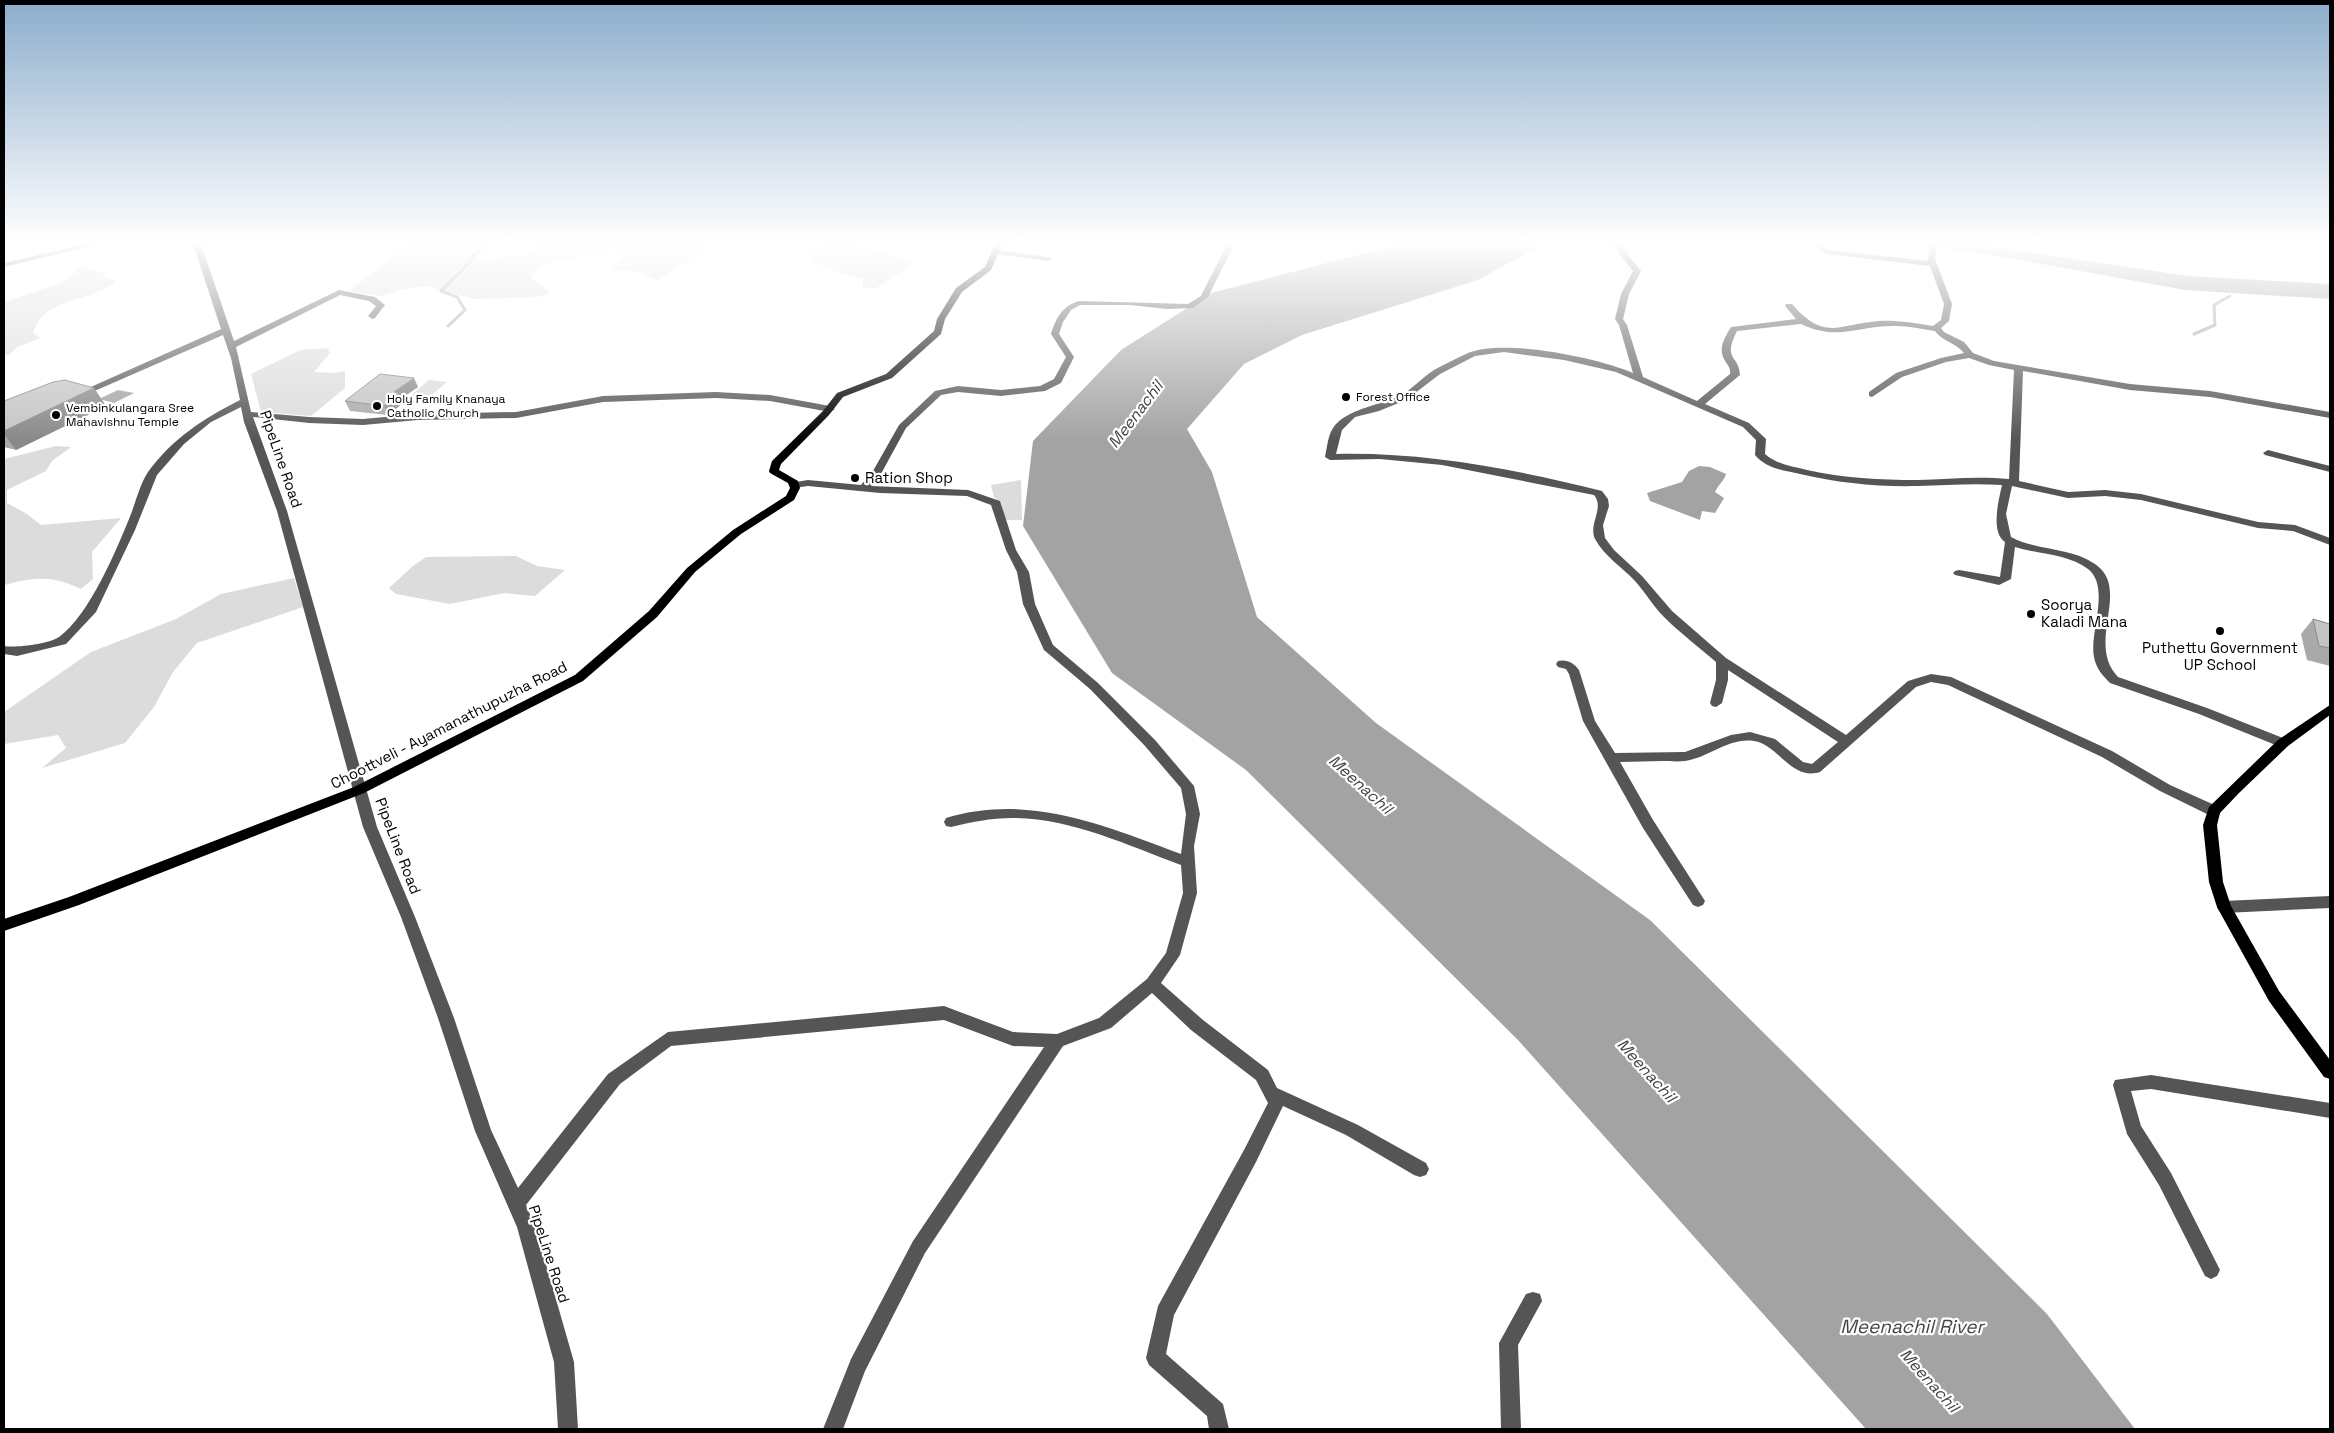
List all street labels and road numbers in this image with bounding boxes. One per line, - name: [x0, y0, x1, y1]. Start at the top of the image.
- street label: PipeLine Road: [256, 408, 307, 510]
- street label: Choottveli - Ayamanathupuzha Road: [327, 656, 570, 793]
- street label: PipeLine Road: [371, 795, 426, 897]
- street label: PipeLine Road: [525, 1202, 574, 1305]

